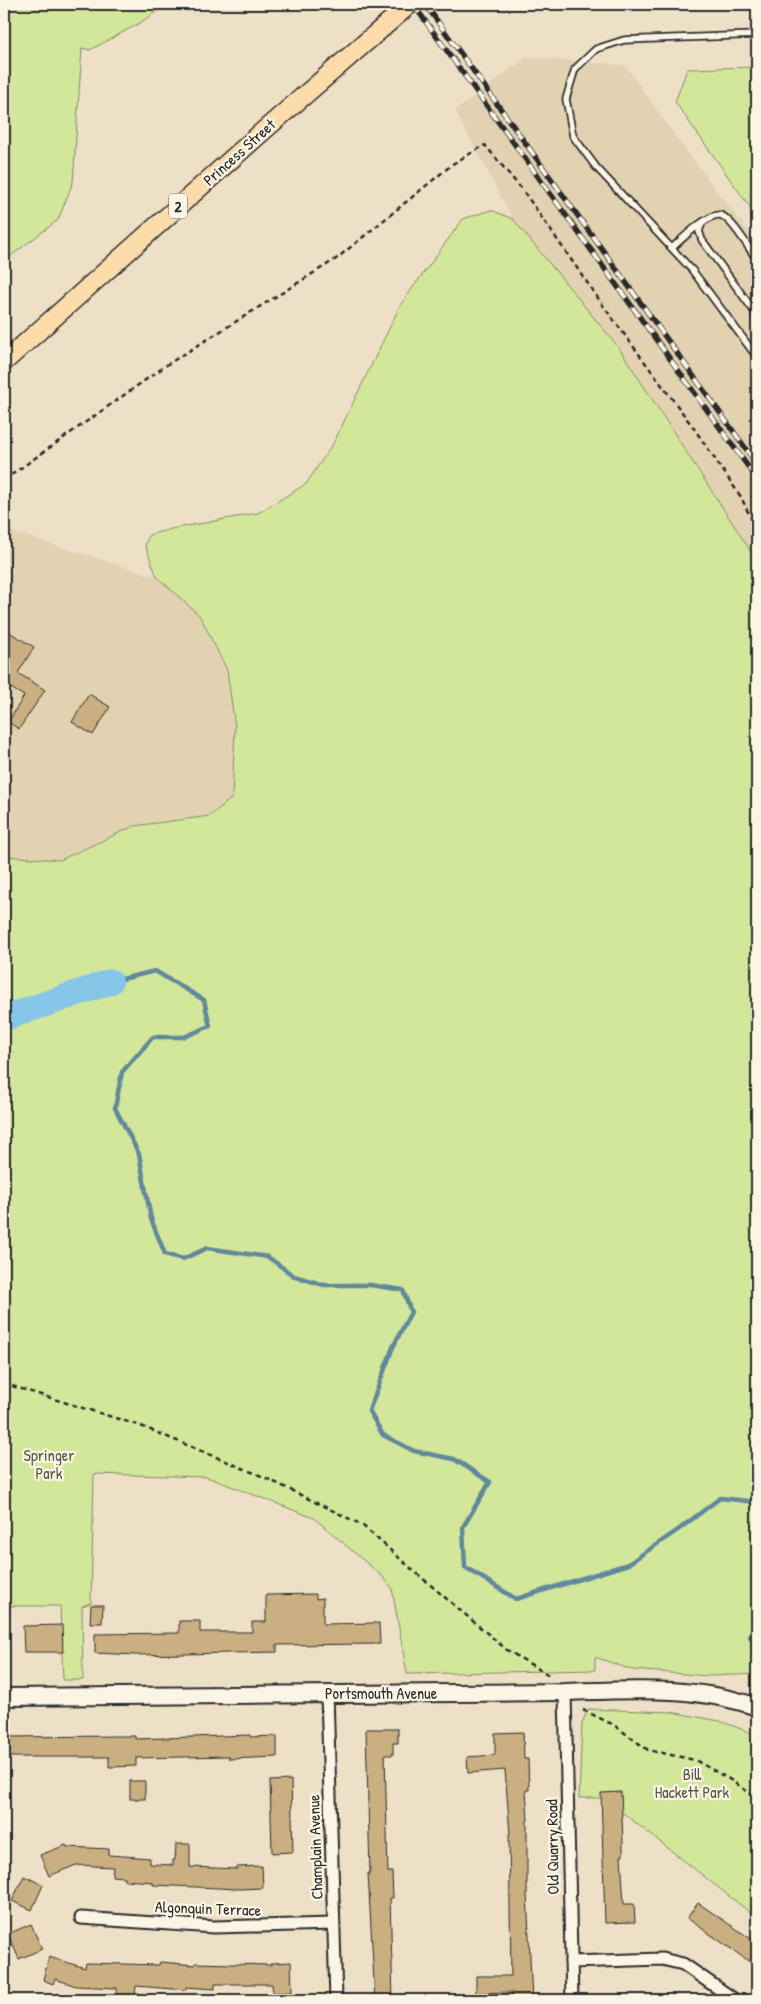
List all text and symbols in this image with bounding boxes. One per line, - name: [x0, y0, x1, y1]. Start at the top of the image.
- street label: Princess Street: [198, 113, 280, 190]
- road number: 2: [169, 194, 187, 218]
- park label: Springer Park: [24, 1444, 74, 1484]
- street label: Portsmouth Avenue: [325, 1682, 438, 1704]
- park label: Bill Hackett Park: [655, 1763, 730, 1803]
- street label: Champlain Avenue: [302, 1793, 328, 1900]
- street label: Old Quarry Road: [540, 1799, 564, 1895]
- street label: Algonquin Terrace: [155, 1895, 262, 1921]

